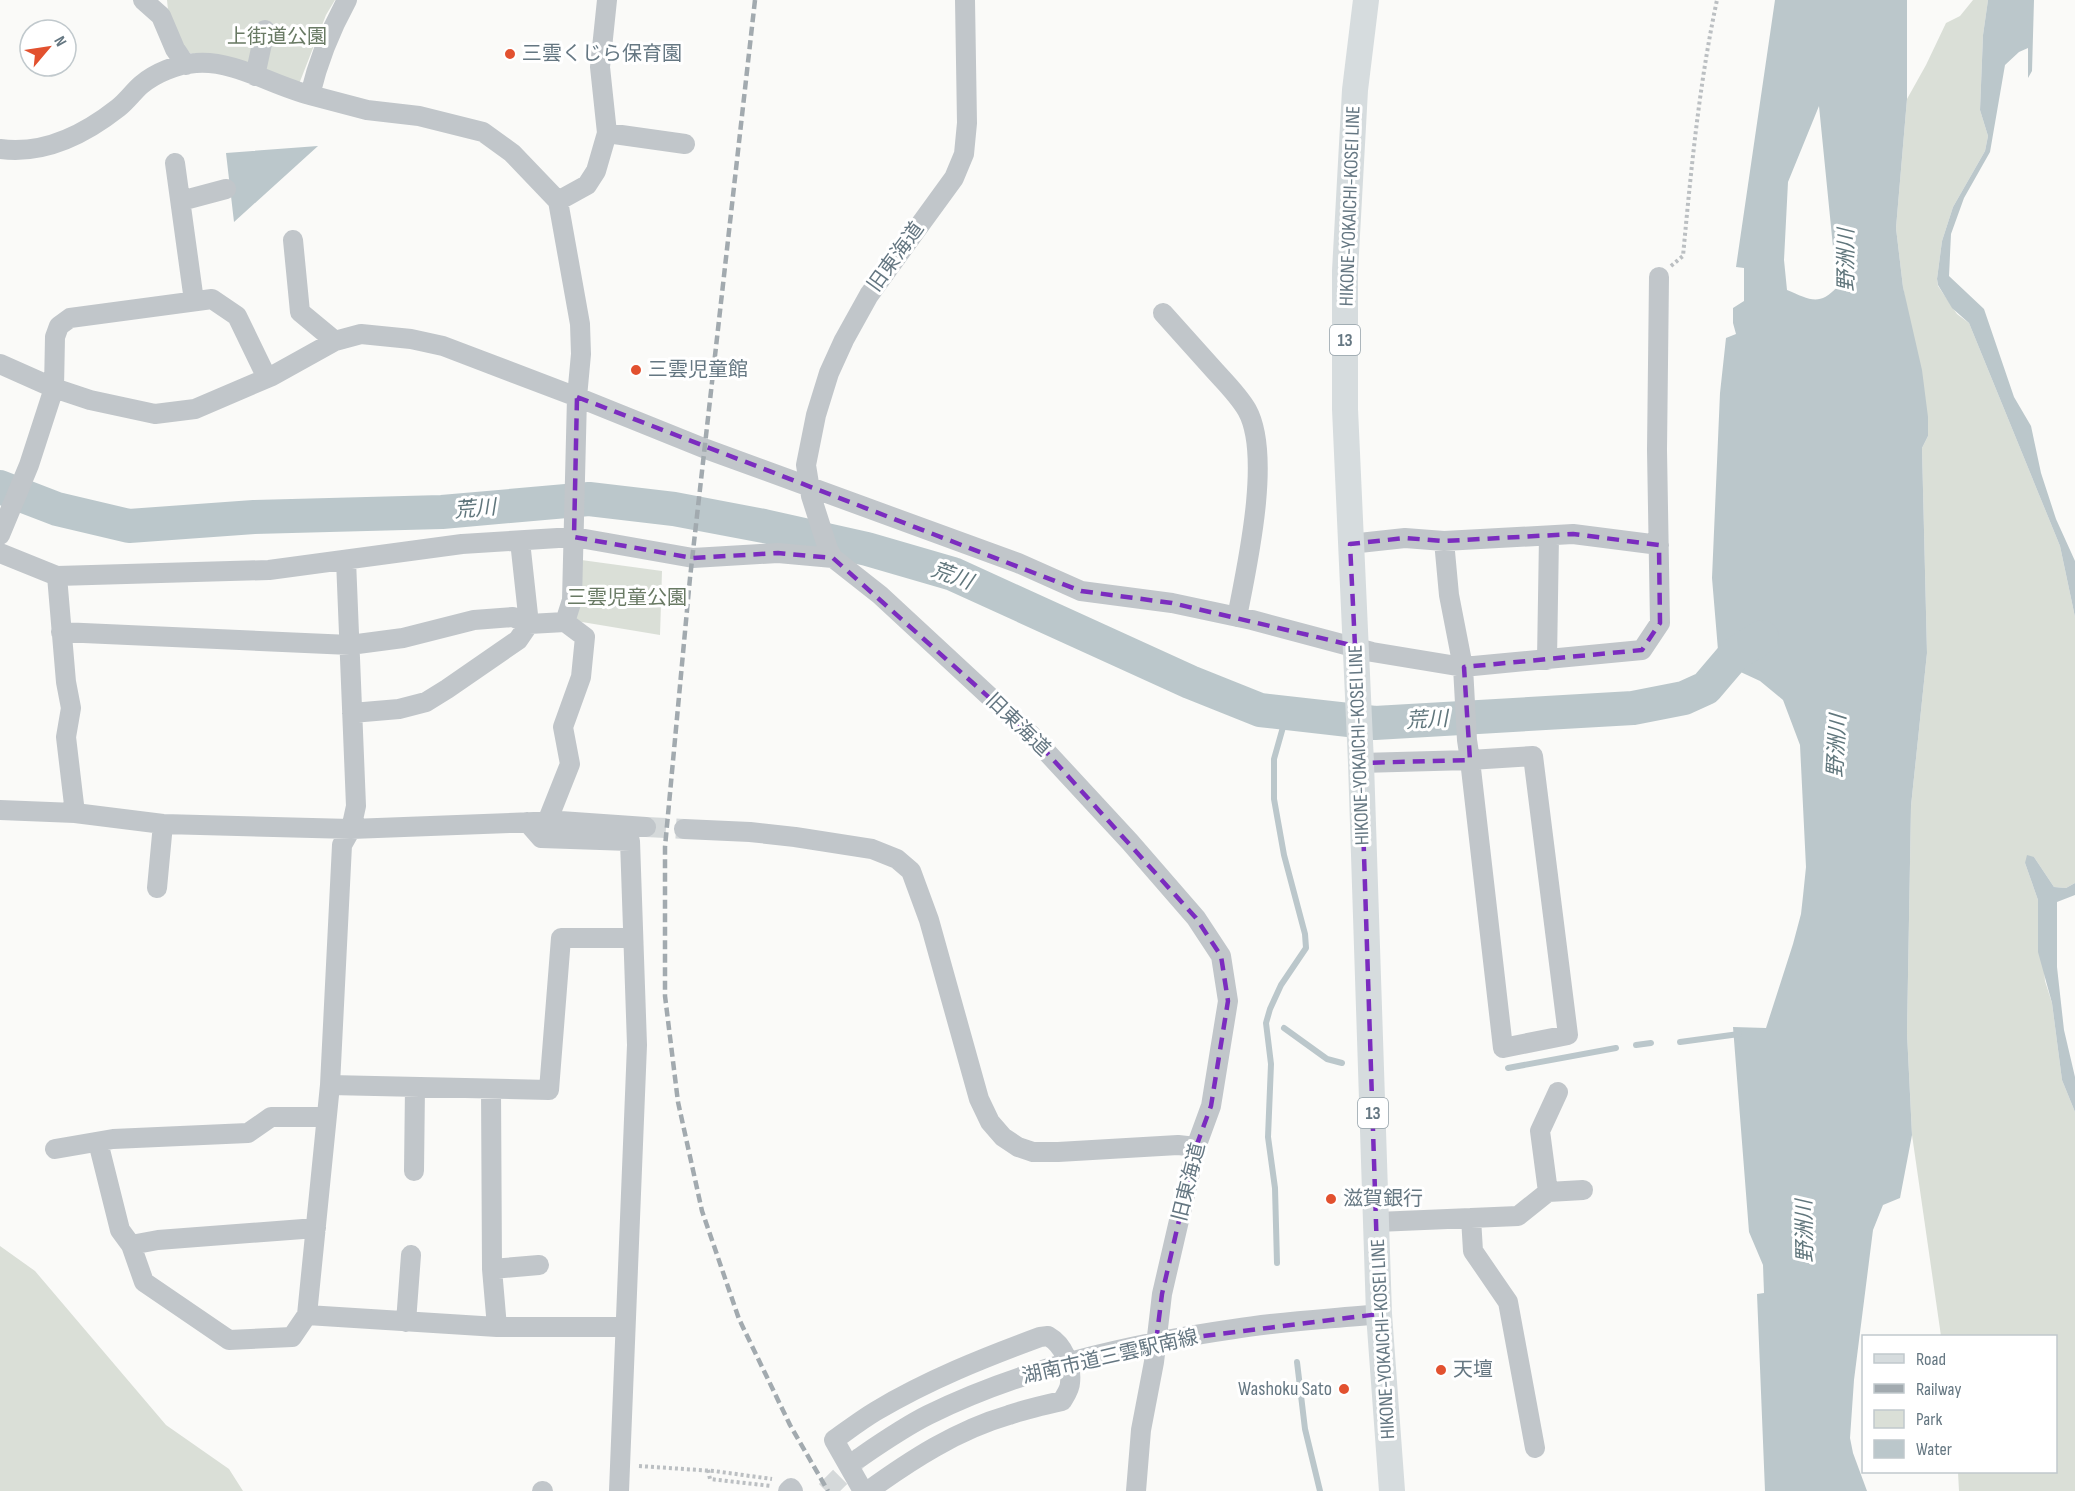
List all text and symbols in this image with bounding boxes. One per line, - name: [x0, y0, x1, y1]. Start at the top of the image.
- north arrow: [18, 18, 78, 78]
- park label: 上街道公園: [227, 25, 327, 49]
- text: N: [49, 33, 70, 50]
- place label: 三雲くじら保育園: [522, 42, 682, 66]
- marker: 三雲くじら保育園: [503, 47, 517, 61]
- street label: HIKONE-YOKAICHI-KOSEI LINE: [1335, 105, 1365, 307]
- street label: 旧東海道: [863, 218, 929, 296]
- water label: 野洲川: [1834, 227, 1859, 292]
- road number: 13: [1330, 325, 1360, 355]
- place label: 三雲児童館: [648, 358, 748, 382]
- marker: 三雲児童館: [629, 363, 643, 377]
- water label: 荒川: [453, 495, 499, 523]
- water label: 荒川: [928, 557, 978, 596]
- park label: 三雲児童公園: [567, 586, 687, 610]
- street label: HIKONE-YOKAICHI-KOSEI LINE: [1344, 644, 1374, 846]
- street label: 旧東海道: [981, 689, 1055, 761]
- water label: 荒川: [1405, 706, 1451, 734]
- water label: 野洲川: [1823, 712, 1851, 778]
- road number: 13: [1358, 1098, 1388, 1128]
- street label: 旧東海道: [1168, 1140, 1210, 1224]
- place label: 滋賀銀行: [1343, 1187, 1423, 1211]
- marker: 滋賀銀行: [1324, 1192, 1338, 1206]
- water label: 野洲川: [1792, 1197, 1818, 1263]
- street label: HIKONE-YOKAICHI-KOSEI LINE: [1366, 1238, 1400, 1440]
- street label: 湖南市道三雲駅南線: [1020, 1325, 1200, 1389]
- legend: [1862, 1335, 2057, 1473]
- text: Road: [1916, 1349, 1946, 1370]
- place label: 天壇: [1453, 1358, 1493, 1382]
- marker: 天壇: [1434, 1363, 1448, 1377]
- place label: Washoku Sato: [1238, 1377, 1332, 1401]
- text: Railway: [1916, 1379, 1961, 1400]
- marker: Washoku Sato: [1337, 1382, 1351, 1396]
- text: Park: [1916, 1409, 1942, 1430]
- text: Water: [1916, 1439, 1952, 1460]

